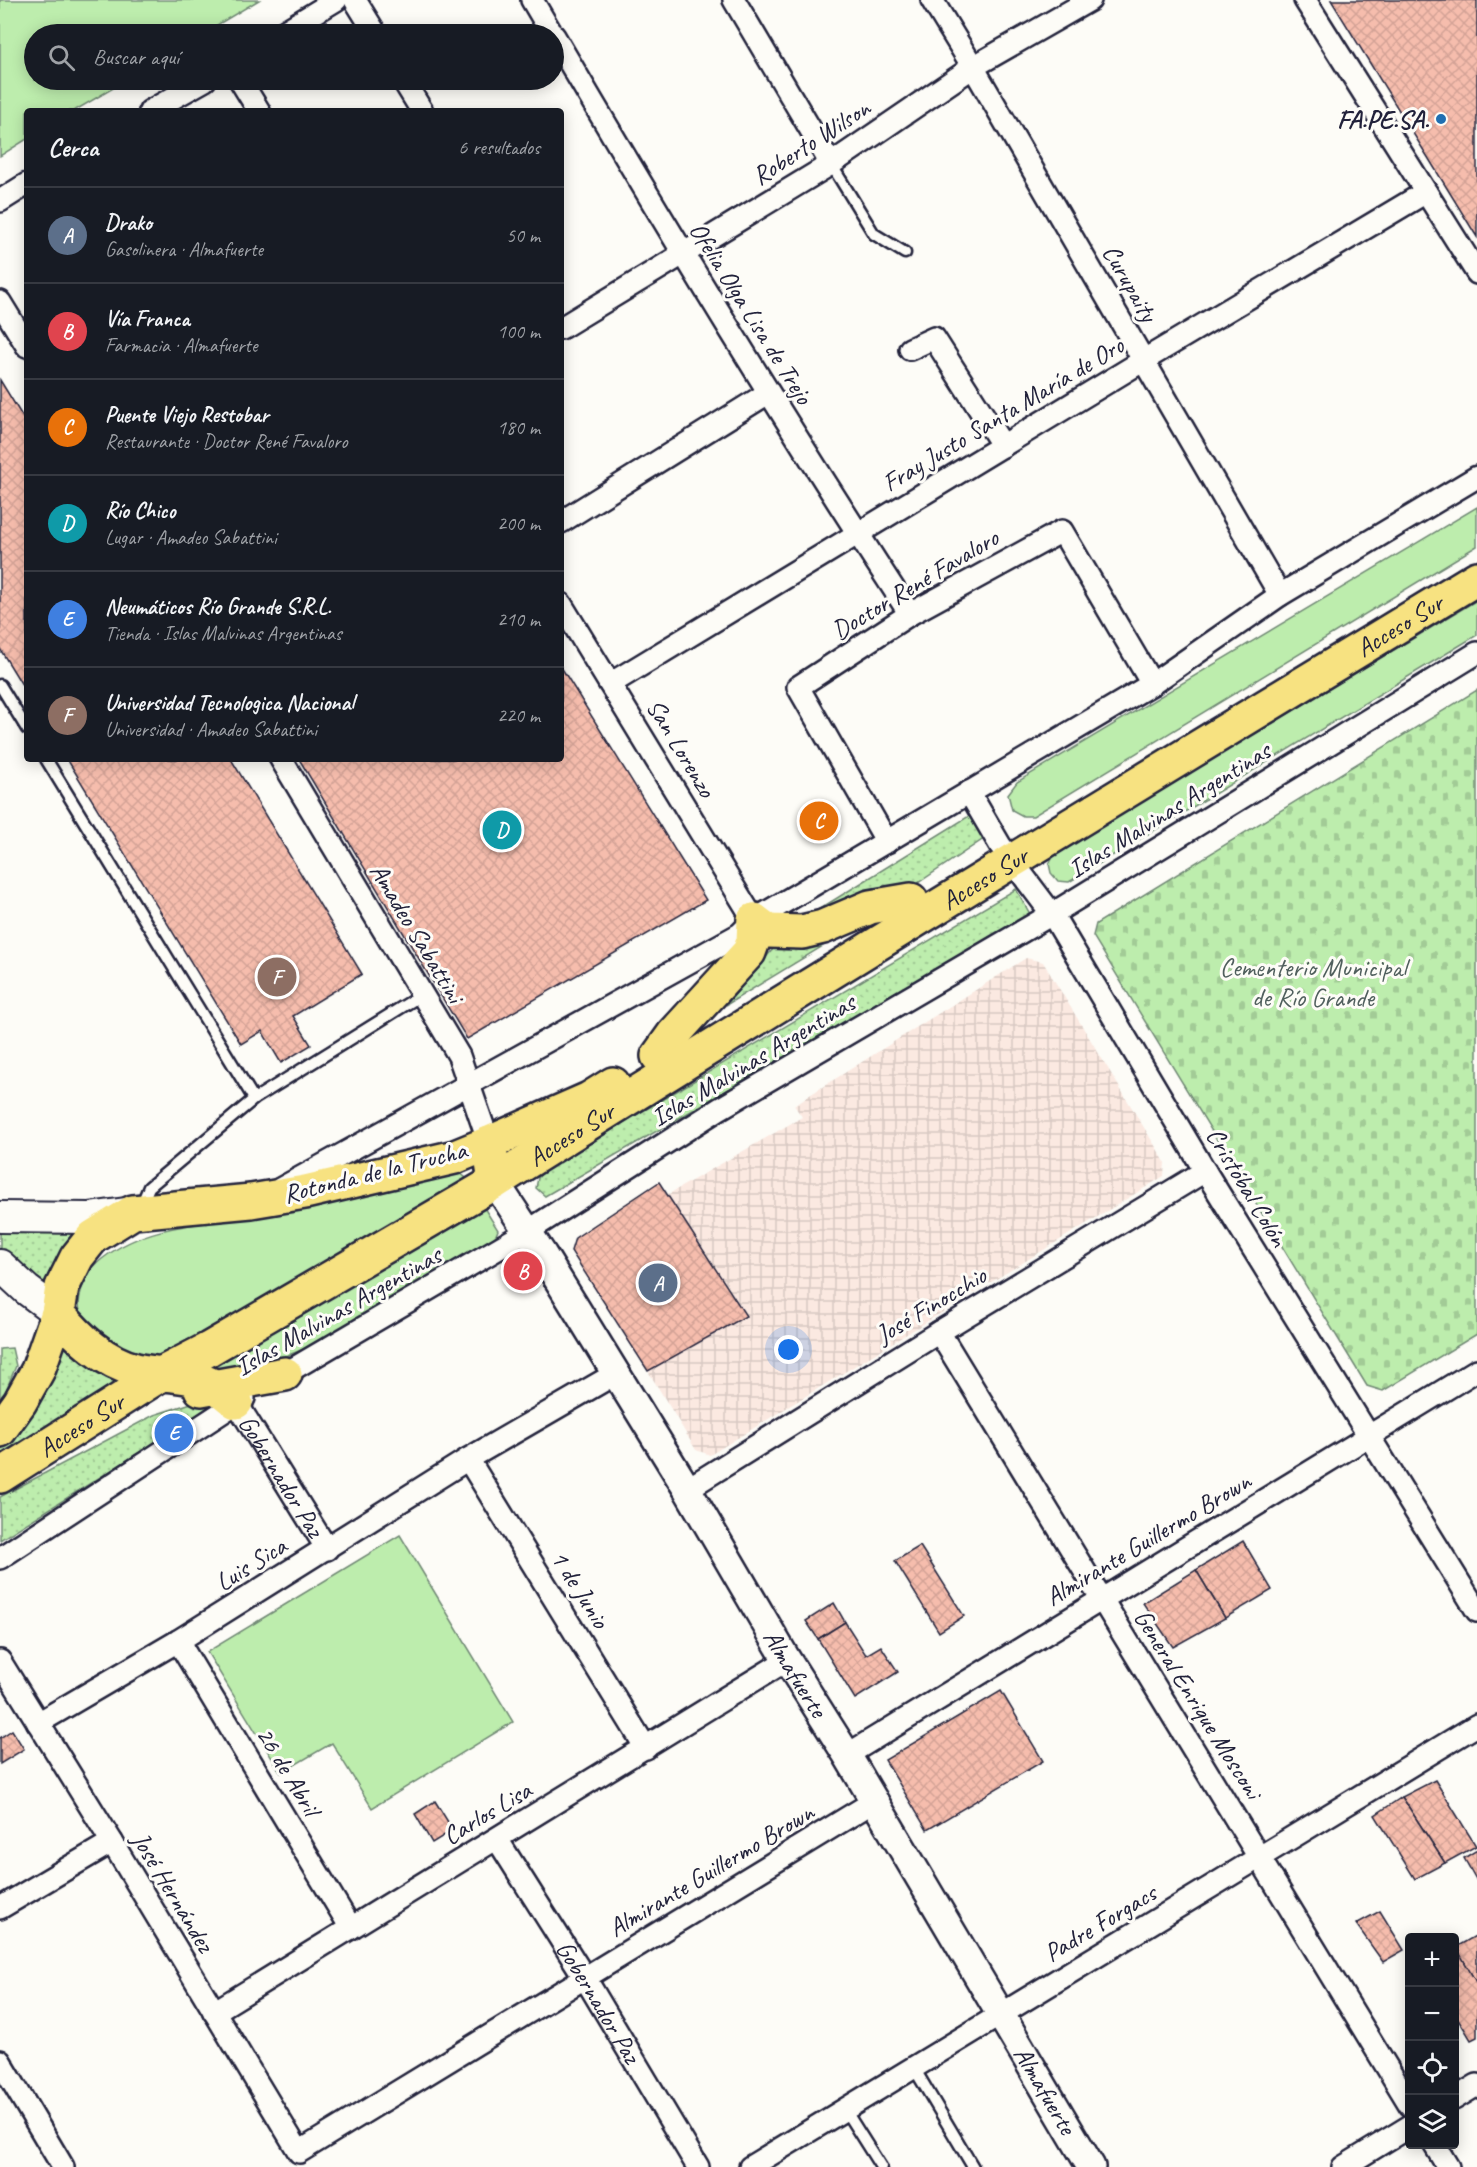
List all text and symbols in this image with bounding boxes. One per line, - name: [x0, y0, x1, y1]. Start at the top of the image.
- search box: [24, 24, 564, 90]
- icon: search: [45, 41, 78, 74]
- text: Buscar aquí: [93, 43, 179, 71]
- street label: Roberto Wilson: [746, 91, 878, 192]
- place label: FA.PE.SA.: [1337, 103, 1430, 136]
- marker: FA.PE.SA.: [1434, 112, 1448, 126]
- text: Cerca: [48, 131, 98, 164]
- text: 6 resultados: [458, 135, 540, 160]
- text: Drako: [105, 209, 152, 237]
- street label: Ofelia Olga Lisa de Trejo: [682, 216, 821, 412]
- text: A: [62, 223, 73, 248]
- text: 50 m: [506, 223, 540, 248]
- text: Gasolinera · Almafuerte: [105, 237, 263, 262]
- street label: Curupaity: [1095, 239, 1166, 329]
- text: Vía Franca: [105, 305, 190, 333]
- text: B: [62, 319, 73, 344]
- text: 100 m: [497, 319, 540, 344]
- street label: Fray Justo Santa María de Oro: [876, 328, 1131, 499]
- text: Farmacia · Almafuerte: [105, 333, 257, 358]
- text: Puente Viejo Restobar: [105, 401, 269, 429]
- text: C: [63, 415, 72, 440]
- text: 180 m: [497, 415, 540, 440]
- text: Restaurante · Doctor René Favaloro: [105, 429, 348, 454]
- text: Río Chico: [105, 497, 175, 525]
- text: D: [62, 511, 73, 536]
- text: 200 m: [497, 511, 540, 536]
- street label: Doctor René Favaloro: [826, 520, 1006, 647]
- text: Lugar · Amadeo Sabattini: [105, 525, 277, 550]
- street label: Acceso Sur: [1350, 585, 1451, 664]
- text: Neumáticos Río Grande S.R.L.: [105, 593, 331, 621]
- text: E: [62, 607, 73, 632]
- text: 210 m: [497, 607, 540, 632]
- text: Tienda · Islas Malvinas Argentinas: [105, 621, 342, 646]
- text: Universidad Tecnologica Nacional: [105, 689, 354, 717]
- street label: San Lorenzo: [639, 693, 724, 805]
- text: F: [63, 703, 72, 728]
- text: 220 m: [497, 703, 540, 728]
- text: Universidad · Amadeo Sabattini: [105, 717, 317, 742]
- street label: Islas Malvinas Argentinas: [1062, 733, 1278, 886]
- pin: C: [800, 798, 838, 844]
- pin: D: [482, 808, 522, 852]
- street label: Acceso Sur: [935, 838, 1036, 917]
- street label: Amadeo Sabattini: [362, 857, 473, 1012]
- park label: Cementerio Municipal de Río Grande: [1220, 951, 1411, 1014]
- pin: F: [258, 954, 296, 1000]
- street label: Islas Malvinas Argentinas: [645, 985, 863, 1134]
- street label: Acceso Sur: [522, 1093, 623, 1174]
- street label: Cristóbal Colón: [1199, 1121, 1296, 1254]
- street label: Rotonda de la Trucha: [280, 1133, 472, 1211]
- street label: Islas Malvinas Argentinas: [229, 1238, 449, 1383]
- pin: B: [504, 1248, 542, 1294]
- street label: José Finocchio: [868, 1258, 994, 1352]
- pin: A: [638, 1260, 678, 1306]
- your location: [774, 1335, 803, 1364]
- street label: Acceso Sur: [32, 1384, 133, 1464]
- street label: Gobernador Paz: [231, 1409, 333, 1545]
- pin: E: [154, 1410, 194, 1456]
- street label: Almirante Guillermo Brown: [1039, 1464, 1258, 1613]
- street label: Luis Sica: [209, 1529, 294, 1599]
- street label: 1 de Junio: [543, 1544, 618, 1636]
- street label: General Enrique Mosconi: [1126, 1603, 1271, 1808]
- street label: Almafuerte: [756, 1623, 837, 1725]
- street label: 26 de Abril: [249, 1721, 330, 1825]
- street label: Carlos Lisa: [437, 1773, 539, 1852]
- street label: Almirante Guillermo Brown: [602, 1795, 821, 1944]
- street label: José Hernández: [123, 1824, 223, 1960]
- street label: Padre Forgacs: [1038, 1876, 1164, 1969]
- map controls: [1405, 1933, 1459, 2149]
- button: +: [1405, 1933, 1459, 1987]
- street label: Gobernador Paz: [549, 1934, 650, 2071]
- button: −: [1405, 1987, 1459, 2041]
- street label: Almafuerte: [1007, 2040, 1086, 2142]
- button: locate: [1405, 2041, 1459, 2095]
- button: layers: [1405, 2095, 1459, 2149]

